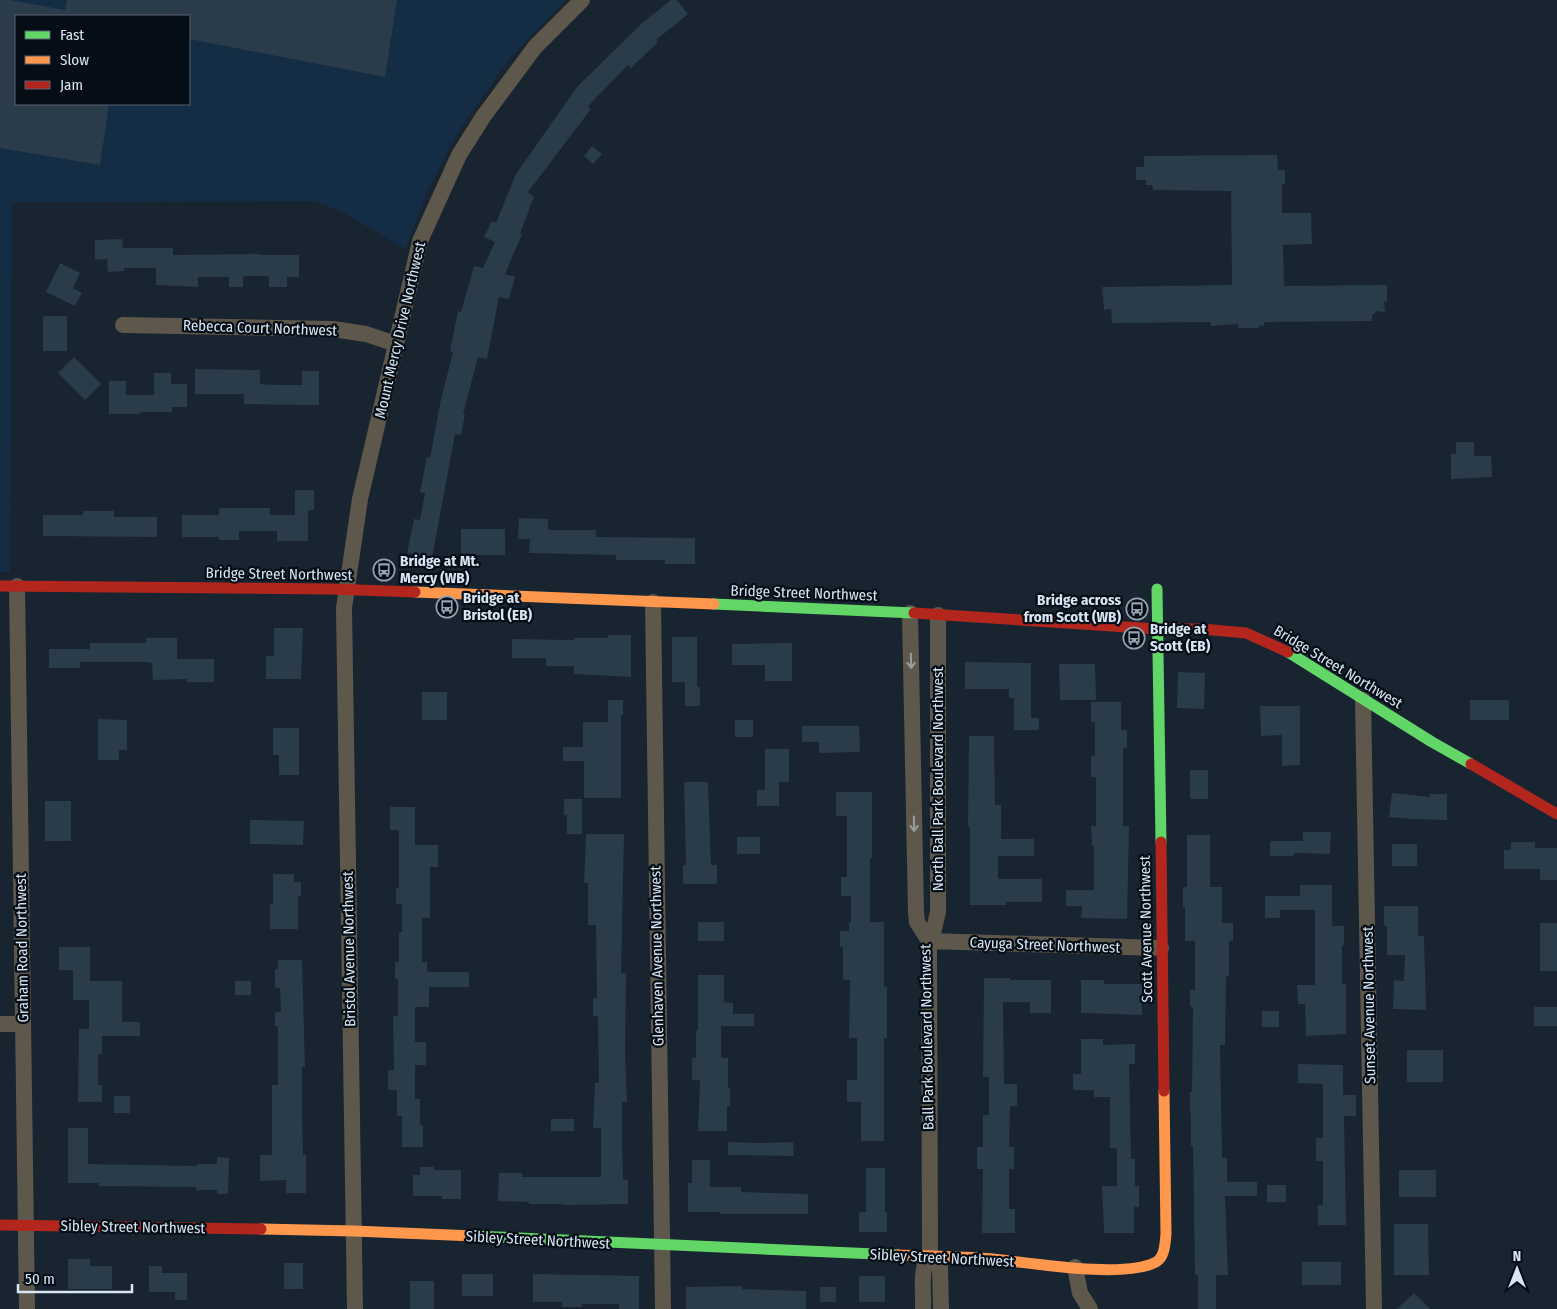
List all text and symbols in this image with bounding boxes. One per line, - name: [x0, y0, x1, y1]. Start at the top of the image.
- legend: [15, 15, 190, 105]
- text: Fast: [60, 26, 84, 44]
- text: Slow: [60, 51, 89, 69]
- text: Jam: [60, 76, 83, 94]
- street label: Mount Mercy Drive Northwest: [371, 240, 429, 420]
- street label: Rebecca Court Northwest: [183, 316, 338, 340]
- place label: Bridge at Mt. Mercy (WB): [400, 552, 480, 587]
- bus stop icon: Bridge at Mt. Mercy (WB): [372, 558, 396, 582]
- street label: Bridge Street Northwest: [205, 564, 353, 584]
- street label: Bridge Street Northwest: [730, 581, 878, 605]
- place label: Bridge at Bristol (EB): [463, 589, 533, 624]
- place label: Bridge across from Scott (WB): [1024, 591, 1121, 626]
- bus stop icon: Bridge at Bristol (EB): [435, 595, 459, 619]
- bus stop icon: Bridge across from Scott (WB): [1125, 597, 1149, 621]
- place label: Bridge at Scott (EB): [1150, 620, 1211, 655]
- street label: Bridge Street Northwest: [1270, 621, 1406, 713]
- bus stop icon: Bridge at Scott (EB): [1122, 626, 1146, 650]
- one-way arrow: [907, 653, 916, 669]
- street label: North Ball Park Boulevard Northwest: [929, 667, 947, 891]
- one-way arrow: [910, 816, 919, 832]
- street label: Scott Avenue Northwest: [1136, 855, 1156, 1003]
- street label: Glenhaven Avenue Northwest: [646, 866, 668, 1046]
- street label: Bristol Avenue Northwest: [339, 871, 359, 1027]
- street label: Graham Road Northwest: [12, 873, 32, 1023]
- street label: Sunset Avenue Northwest: [1359, 926, 1379, 1084]
- street label: Cayuga Street Northwest: [969, 933, 1121, 957]
- street label: Ball Park Boulevard Northwest: [916, 944, 938, 1130]
- street label: Sibley Street Northwest: [61, 1217, 206, 1237]
- street label: Sibley Street Northwest: [465, 1227, 611, 1253]
- north arrow: [1492, 1244, 1542, 1294]
- street label: Sibley Street Northwest: [869, 1245, 1015, 1271]
- text: N: [1513, 1248, 1521, 1265]
- scale bar: [18, 1262, 131, 1294]
- text: 50 m: [25, 1270, 55, 1288]

